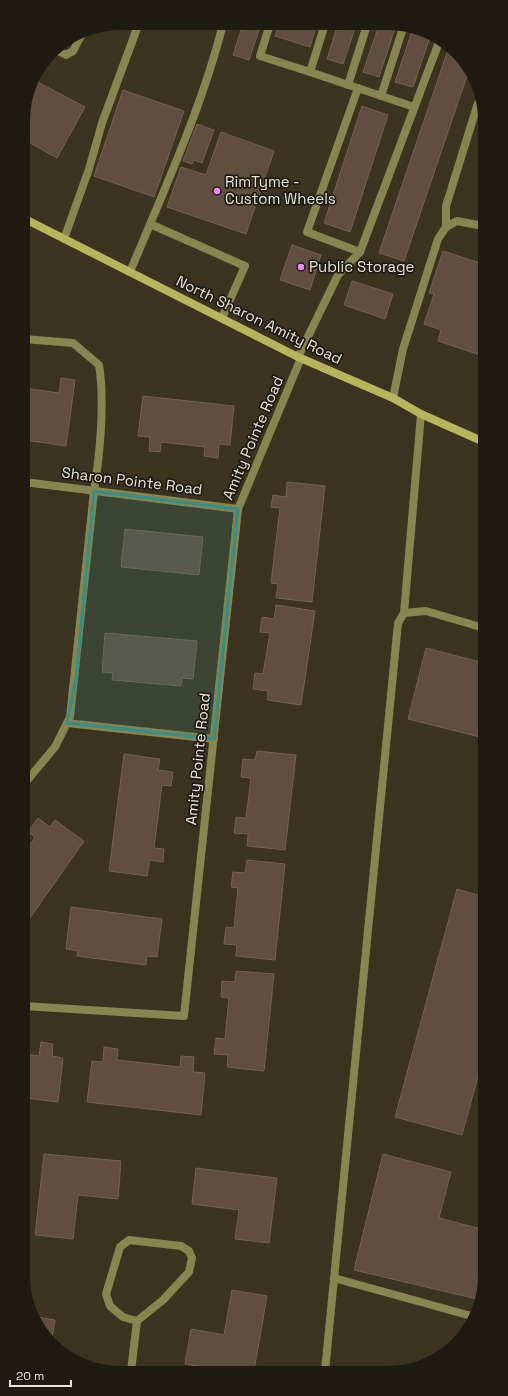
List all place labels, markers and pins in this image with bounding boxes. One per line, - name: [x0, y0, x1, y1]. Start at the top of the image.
- place label: RimTyme - Custom Wheels: [225, 172, 336, 208]
- marker: RimTyme - Custom Wheels: [212, 186, 222, 196]
- place label: Public Storage: [309, 257, 415, 276]
- marker: Public Storage: [296, 262, 306, 272]

